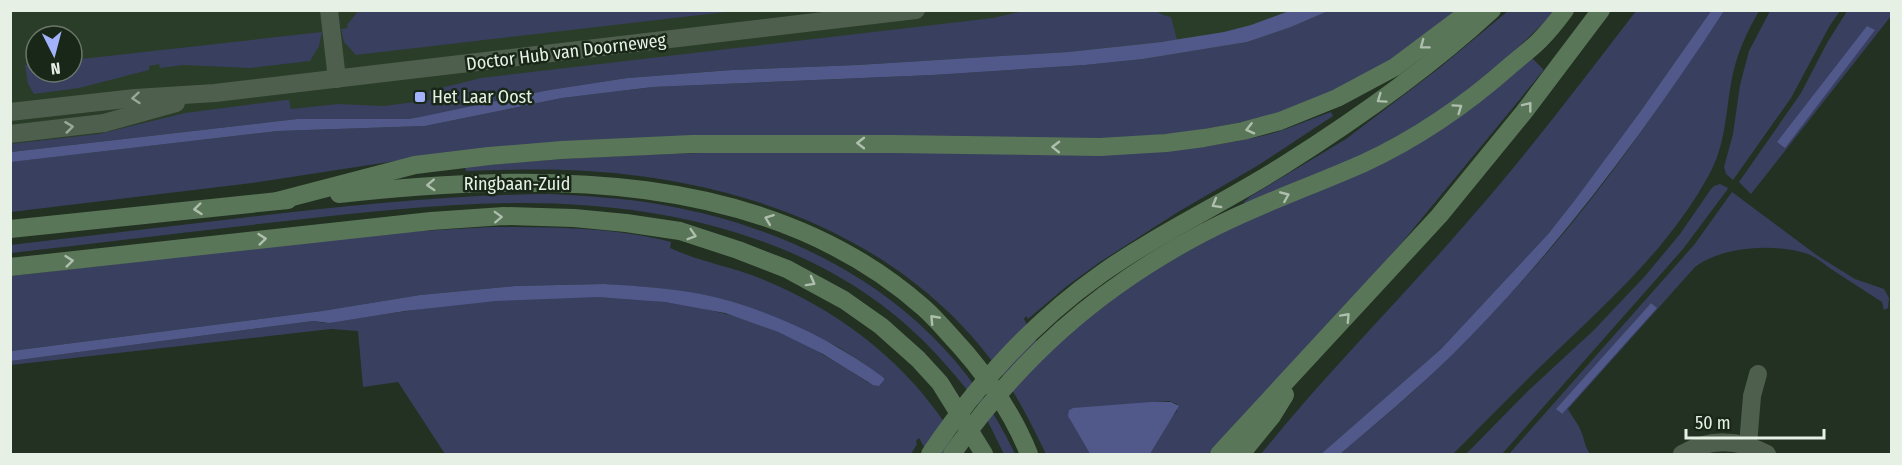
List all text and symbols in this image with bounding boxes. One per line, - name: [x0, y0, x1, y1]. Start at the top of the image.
- north arrow: [24, 24, 84, 84]
- street label: Doctor Hub van Doorneweg: [465, 29, 668, 75]
- one-way arrow: [1419, 38, 1430, 49]
- text: N: [50, 58, 61, 78]
- place label: Het Laar Oost: [432, 86, 532, 108]
- marker: Het Laar Oost: [413, 90, 427, 104]
- one-way arrow: [132, 91, 141, 104]
- one-way arrow: [1376, 92, 1387, 103]
- one-way arrow: [1521, 102, 1532, 113]
- one-way arrow: [1452, 104, 1463, 115]
- one-way arrow: [64, 121, 73, 134]
- one-way arrow: [1245, 122, 1255, 134]
- one-way arrow: [856, 137, 865, 150]
- one-way arrow: [1051, 141, 1060, 153]
- street label: Ringbaan-Zuid: [464, 173, 570, 195]
- one-way arrow: [426, 179, 435, 192]
- one-way arrow: [1279, 191, 1290, 203]
- one-way arrow: [1212, 197, 1222, 209]
- one-way arrow: [194, 203, 203, 215]
- one-way arrow: [494, 210, 503, 223]
- one-way arrow: [764, 213, 775, 226]
- one-way arrow: [686, 228, 697, 240]
- one-way arrow: [258, 233, 267, 246]
- one-way arrow: [64, 255, 73, 268]
- one-way arrow: [804, 275, 815, 286]
- one-way arrow: [1339, 313, 1350, 324]
- one-way arrow: [931, 315, 942, 326]
- scale bar: [1686, 402, 1824, 440]
- text: 50 m: [1695, 412, 1731, 434]

